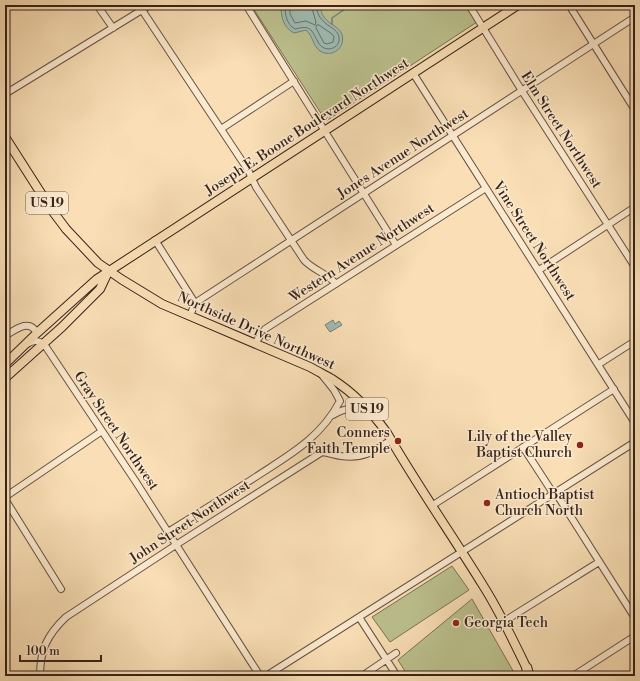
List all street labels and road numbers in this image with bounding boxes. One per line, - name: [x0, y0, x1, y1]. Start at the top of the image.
- street label: Joseph E. Boone Boulevard Northwest: [201, 54, 412, 200]
- street label: Elm Street Northwest: [517, 68, 606, 192]
- street label: Jones Avenue Northwest: [333, 105, 472, 204]
- street label: Vine Street Northwest: [488, 177, 579, 304]
- road number: US 19: [26, 192, 68, 214]
- street label: Western Avenue Northwest: [285, 199, 438, 307]
- street label: Northside Drive Northwest: [174, 288, 338, 374]
- street label: Gray Street Northwest: [69, 368, 163, 494]
- road number: US 19: [346, 398, 388, 420]
- street label: John Street Northwest: [125, 476, 254, 568]

